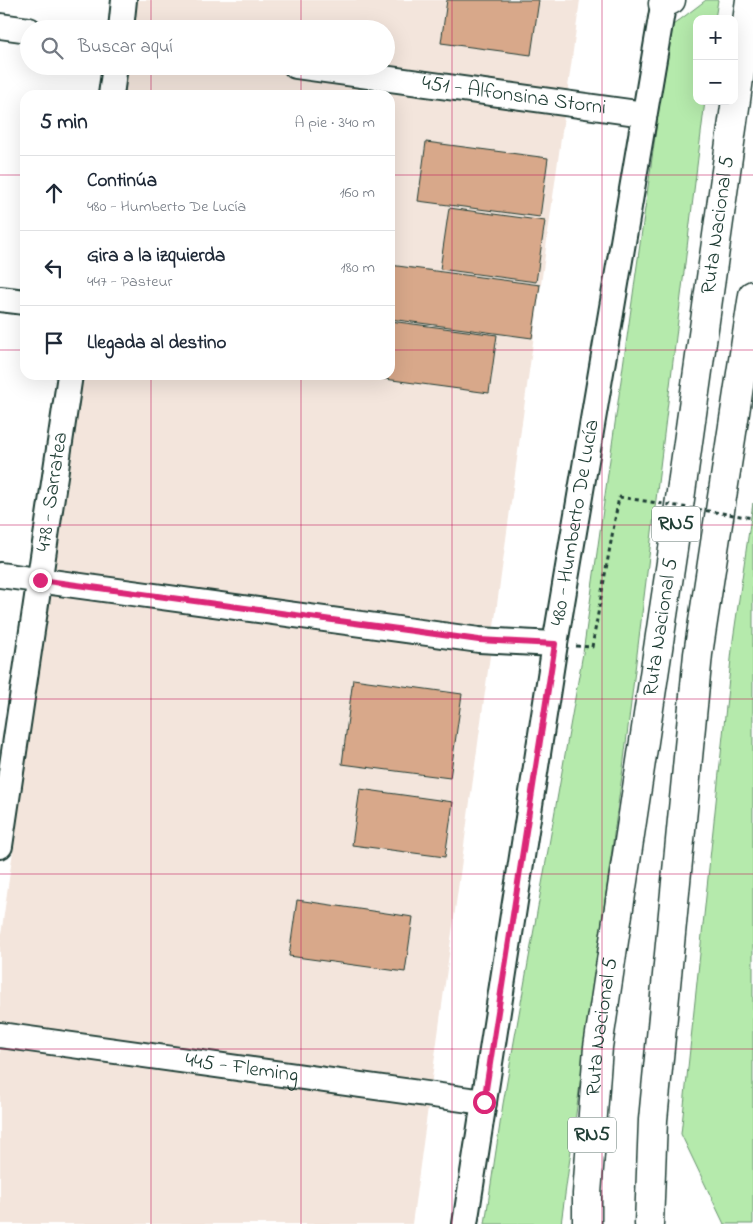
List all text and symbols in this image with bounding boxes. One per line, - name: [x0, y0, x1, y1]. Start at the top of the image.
- map controls: [693, 15, 738, 105]
- button: +: [693, 15, 738, 60]
- search box: [20, 20, 395, 75]
- icon: search: [38, 34, 66, 62]
- text: Buscar aquí: [78, 34, 173, 61]
- button: −: [693, 60, 738, 105]
- street label: 451 - Alfonsina Storni: [420, 69, 608, 124]
- text: 5 min: [40, 108, 88, 138]
- text: A pie · 340 m: [294, 111, 375, 135]
- street label: Ruta Nacional 5: [694, 154, 743, 296]
- text: Continúa: [87, 168, 157, 195]
- icon: ahead: [40, 179, 68, 207]
- text: 160 m: [340, 181, 375, 205]
- text: 480 - Humberto De Lucía: [87, 195, 246, 219]
- text: Gira a la izquierda: [87, 243, 225, 270]
- icon: left: [40, 254, 68, 282]
- text: 180 m: [341, 256, 375, 280]
- text: 447 - Pasteur: [87, 270, 172, 294]
- icon: arrive: [40, 329, 68, 357]
- text: Llegada al destino: [87, 330, 226, 357]
- street label: 480 - Humberto De Lucía: [543, 417, 608, 628]
- street label: 478 - Sarratea: [29, 430, 76, 554]
- road number: RN5: [652, 506, 700, 542]
- street label: Ruta Nacional 5: [636, 556, 686, 698]
- route end: [29, 569, 52, 592]
- street label: Ruta Nacional 5: [579, 956, 626, 1097]
- street label: 445 - Fleming: [183, 1046, 300, 1093]
- route start: [473, 1091, 496, 1114]
- road number: RN5: [568, 1118, 616, 1152]

